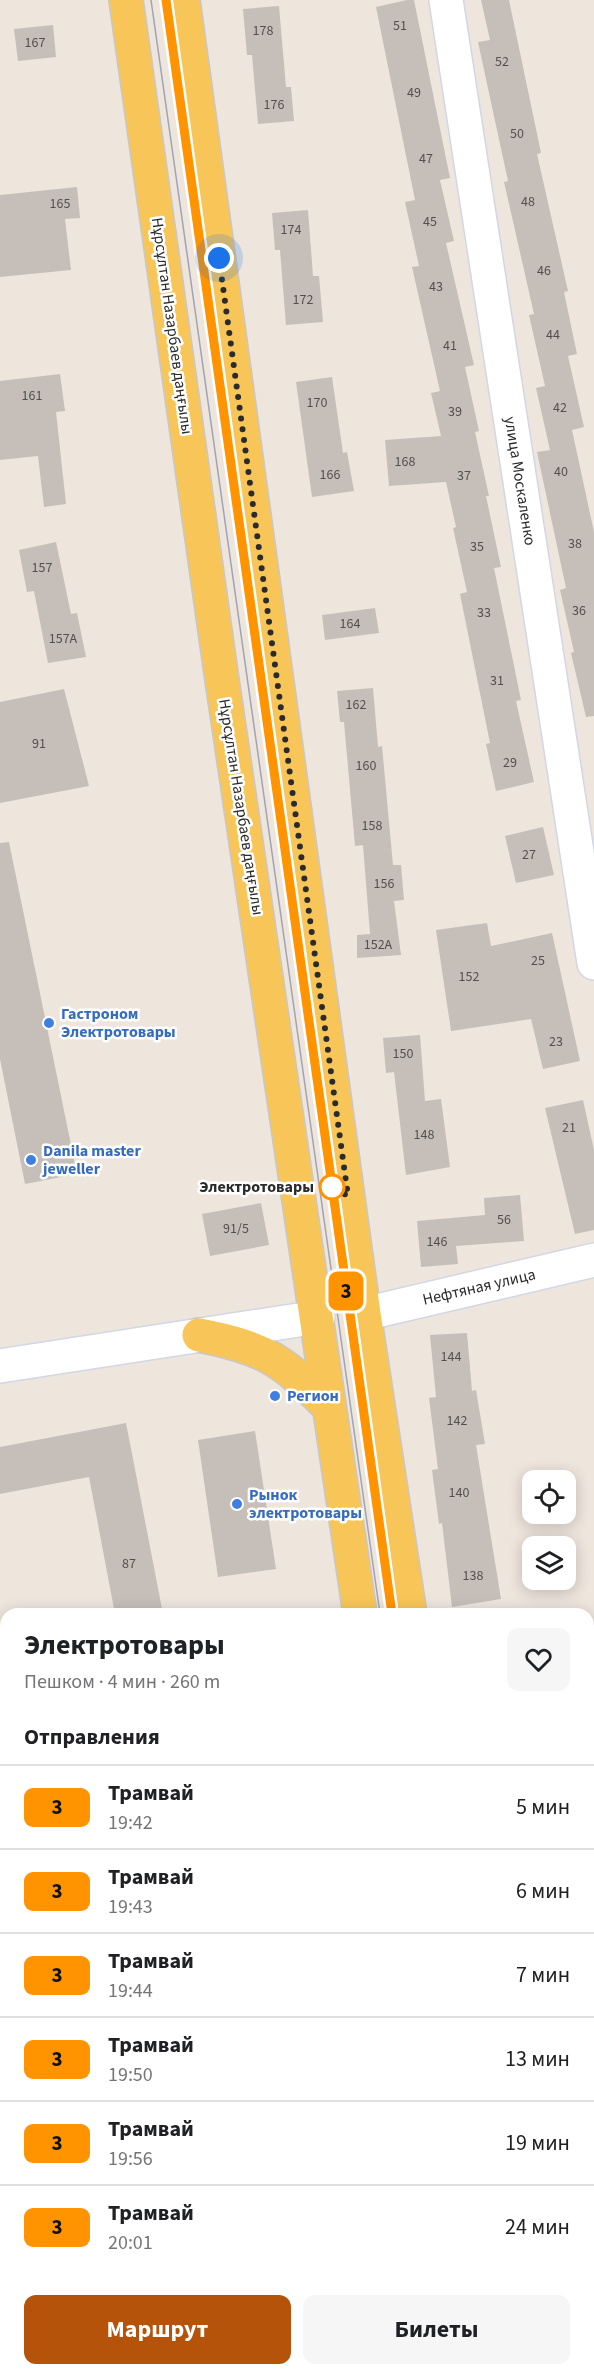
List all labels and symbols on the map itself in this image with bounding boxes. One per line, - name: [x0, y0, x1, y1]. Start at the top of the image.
- house number: 51: [393, 16, 407, 36]
- house number: 178: [253, 21, 273, 41]
- house number: 167: [25, 33, 45, 53]
- house number: 52: [495, 52, 509, 72]
- house number: 49: [407, 83, 421, 103]
- house number: 176: [264, 95, 284, 115]
- house number: 50: [510, 124, 524, 144]
- house number: 47: [419, 149, 433, 169]
- house number: 48: [521, 192, 535, 212]
- house number: 165: [50, 194, 70, 214]
- house number: 45: [423, 212, 437, 232]
- street label: Нұрсұлтан Назарбаев даңғылы: [146, 216, 198, 436]
- house number: 174: [281, 220, 301, 240]
- your location: [204, 243, 234, 273]
- house number: 46: [537, 261, 551, 281]
- house number: 43: [429, 277, 443, 297]
- house number: 172: [293, 290, 313, 310]
- house number: 44: [546, 325, 560, 345]
- house number: 41: [443, 336, 457, 356]
- house number: 161: [22, 386, 42, 406]
- house number: 170: [307, 393, 327, 413]
- house number: 42: [553, 398, 567, 418]
- house number: 39: [448, 402, 462, 422]
- street label: улица Москаленко: [499, 415, 541, 547]
- house number: 168: [395, 452, 415, 472]
- house number: 40: [554, 462, 568, 482]
- house number: 166: [320, 465, 340, 485]
- house number: 37: [457, 466, 471, 486]
- house number: 38: [568, 534, 582, 554]
- house number: 35: [470, 537, 484, 557]
- house number: 157: [32, 558, 52, 578]
- house number: 36: [572, 601, 586, 621]
- house number: 33: [477, 603, 491, 623]
- house number: 164: [340, 614, 360, 634]
- house number: 157А: [49, 629, 78, 649]
- house number: 31: [490, 671, 504, 691]
- house number: 162: [346, 695, 366, 715]
- street label: Нұрсұлтан Назарбаев даңғылы: [213, 697, 269, 917]
- house number: 91: [32, 734, 46, 754]
- house number: 29: [503, 753, 517, 773]
- house number: 160: [356, 756, 376, 776]
- house number: 158: [362, 816, 382, 836]
- house number: 27: [522, 845, 536, 865]
- house number: 156: [374, 874, 394, 894]
- house number: 152А: [364, 935, 393, 955]
- house number: 25: [531, 951, 545, 971]
- house number: 152: [459, 967, 479, 987]
- place label: Гастроном Электротовары: [61, 1003, 176, 1043]
- marker: Гастроном Электротовары: [42, 1016, 56, 1030]
- house number: 23: [549, 1032, 563, 1052]
- house number: 150: [393, 1044, 413, 1064]
- house number: 21: [562, 1118, 576, 1138]
- house number: 148: [414, 1125, 434, 1145]
- place label: Danila master jeweller: [42, 1140, 141, 1180]
- marker: Danila master jeweller: [24, 1153, 38, 1167]
- marker: Электротовары: [319, 1174, 345, 1200]
- place label: Электротовары: [199, 1176, 314, 1198]
- house number: 56: [497, 1210, 511, 1230]
- house number: 91/5: [223, 1219, 249, 1239]
- house number: 146: [427, 1232, 447, 1252]
- street label: Нефтяная улица: [420, 1263, 538, 1311]
- line badge: 3: [326, 1272, 366, 1310]
- house number: 144: [441, 1347, 461, 1367]
- place label: Регион: [287, 1385, 339, 1407]
- marker: Регион: [268, 1389, 282, 1403]
- house number: 142: [447, 1411, 467, 1431]
- house number: 140: [449, 1483, 469, 1503]
- place label: Рынок электротовары: [249, 1484, 362, 1524]
- marker: Рынок электротовары: [230, 1497, 244, 1511]
- house number: 87: [122, 1554, 136, 1574]
- house number: 138: [463, 1566, 483, 1586]

